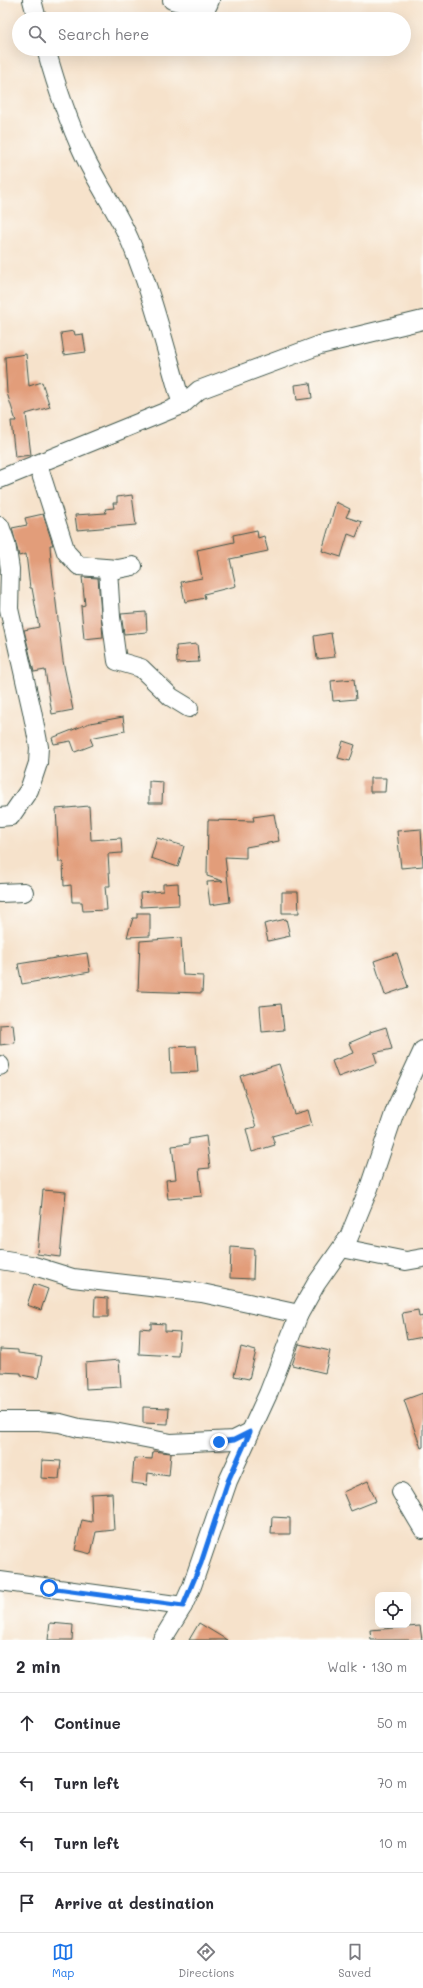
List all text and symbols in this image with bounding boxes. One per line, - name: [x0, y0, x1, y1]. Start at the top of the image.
- search box: [12, 12, 411, 56]
- icon: search: [26, 23, 48, 45]
- text: Search here: [58, 24, 149, 44]
- route end: [210, 1433, 228, 1451]
- route start: [40, 1579, 58, 1597]
- map controls: [375, 1592, 411, 1628]
- button: locate: [375, 1592, 411, 1628]
- text: 2 min: [16, 1655, 61, 1677]
- text: Walk · 130 m: [327, 1658, 407, 1675]
- icon: ahead: [16, 1712, 38, 1734]
- text: Continue: [54, 1713, 121, 1733]
- text: 50 m: [377, 1714, 407, 1731]
- icon: left: [16, 1772, 38, 1794]
- text: Turn left: [54, 1773, 119, 1793]
- text: 70 m: [377, 1774, 407, 1791]
- icon: left: [16, 1832, 38, 1854]
- text: Turn left: [54, 1833, 119, 1853]
- text: 10 m: [379, 1834, 407, 1851]
- icon: arrive: [16, 1892, 38, 1914]
- text: Arrive at destination: [54, 1893, 214, 1913]
- tab: Map: [52, 1941, 74, 1980]
- tab: Directions: [178, 1941, 234, 1980]
- tab: Saved: [338, 1941, 371, 1980]

